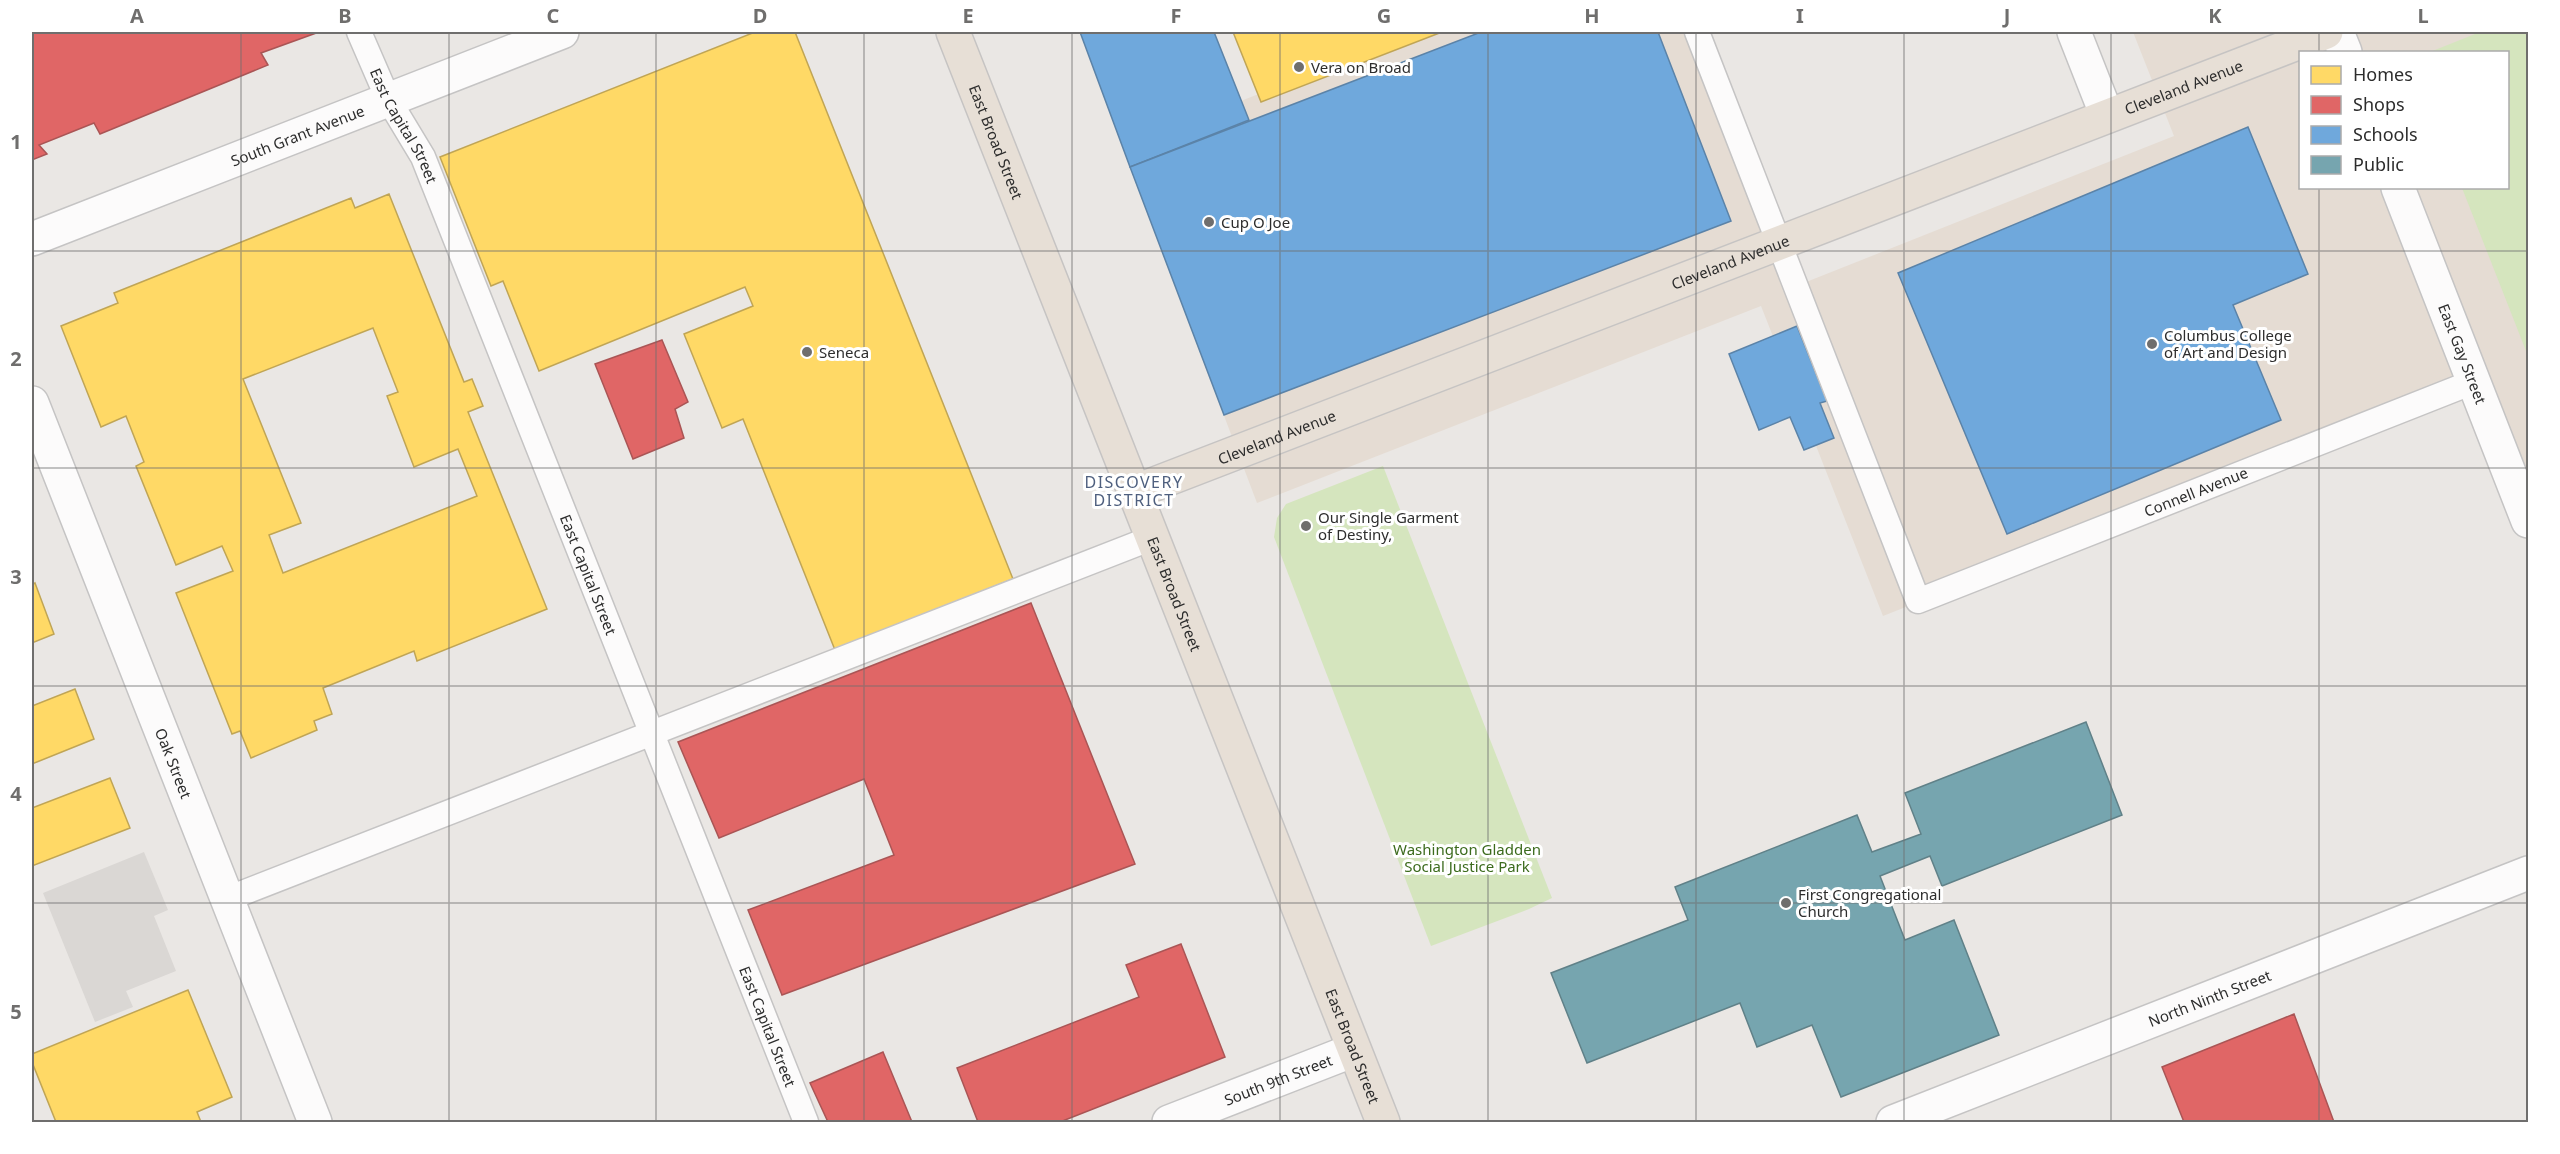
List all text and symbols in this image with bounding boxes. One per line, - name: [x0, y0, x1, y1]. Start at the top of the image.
- text: A: [130, 2, 144, 29]
- text: B: [338, 2, 352, 29]
- text: C: [547, 2, 560, 29]
- text: D: [753, 2, 767, 29]
- text: E: [962, 2, 974, 29]
- text: F: [1171, 2, 1181, 29]
- text: G: [1377, 2, 1391, 29]
- text: H: [1584, 2, 1600, 29]
- text: I: [1796, 2, 1804, 29]
- text: J: [2002, 2, 2010, 29]
- text: K: [2208, 2, 2222, 29]
- text: L: [2417, 2, 2429, 29]
- legend: [2299, 51, 2509, 189]
- street label: Cleveland Avenue: [2122, 55, 2245, 119]
- place label: Vera on Broad: [1311, 57, 1411, 77]
- marker: Vera on Broad: [1292, 60, 1306, 74]
- text: Homes: [2353, 62, 2413, 86]
- street label: East Capital Street: [366, 65, 443, 186]
- street label: East Broad Street: [965, 82, 1028, 203]
- text: Shops: [2353, 92, 2405, 116]
- street label: South Grant Avenue: [228, 100, 367, 170]
- text: Schools: [2353, 122, 2418, 146]
- text: 1: [10, 128, 22, 155]
- text: Public: [2353, 152, 2404, 176]
- place label: Cup O Joe: [1221, 212, 1290, 232]
- marker: Cup O Joe: [1202, 215, 1216, 229]
- street label: Cleveland Avenue: [1668, 230, 1792, 294]
- street label: East Gay Street: [2434, 301, 2492, 407]
- place label: Columbus College of Art and Design: [2164, 325, 2292, 362]
- marker: Columbus College of Art and Design: [2145, 337, 2159, 351]
- place label: Seneca: [819, 342, 869, 362]
- text: 2: [10, 345, 22, 372]
- marker: Seneca: [800, 345, 814, 359]
- street label: Cleveland Avenue: [1215, 405, 1339, 469]
- street label: Connell Avenue: [2141, 462, 2251, 521]
- district label: DISCOVERY DISTRICT: [1084, 471, 1184, 511]
- place label: Our Single Garment of Destiny,: [1318, 507, 1459, 544]
- street label: East Capital Street: [556, 511, 622, 638]
- marker: Our Single Garment of Destiny,: [1299, 519, 1313, 533]
- street label: East Broad Street: [1143, 534, 1206, 655]
- text: 3: [10, 563, 22, 590]
- street label: Oak Street: [151, 725, 197, 802]
- text: 4: [10, 780, 22, 807]
- park label: Washington Gladden Social Justice Park: [1393, 839, 1541, 876]
- place label: First Congregational Church: [1798, 884, 1941, 921]
- marker: First Congregational Church: [1779, 896, 1793, 910]
- street label: East Capital Street: [735, 963, 801, 1090]
- street label: North Ninth Street: [2145, 965, 2274, 1031]
- street label: East Broad Street: [1321, 986, 1385, 1107]
- text: 5: [10, 998, 22, 1025]
- street label: South 9th Street: [1221, 1049, 1335, 1110]

